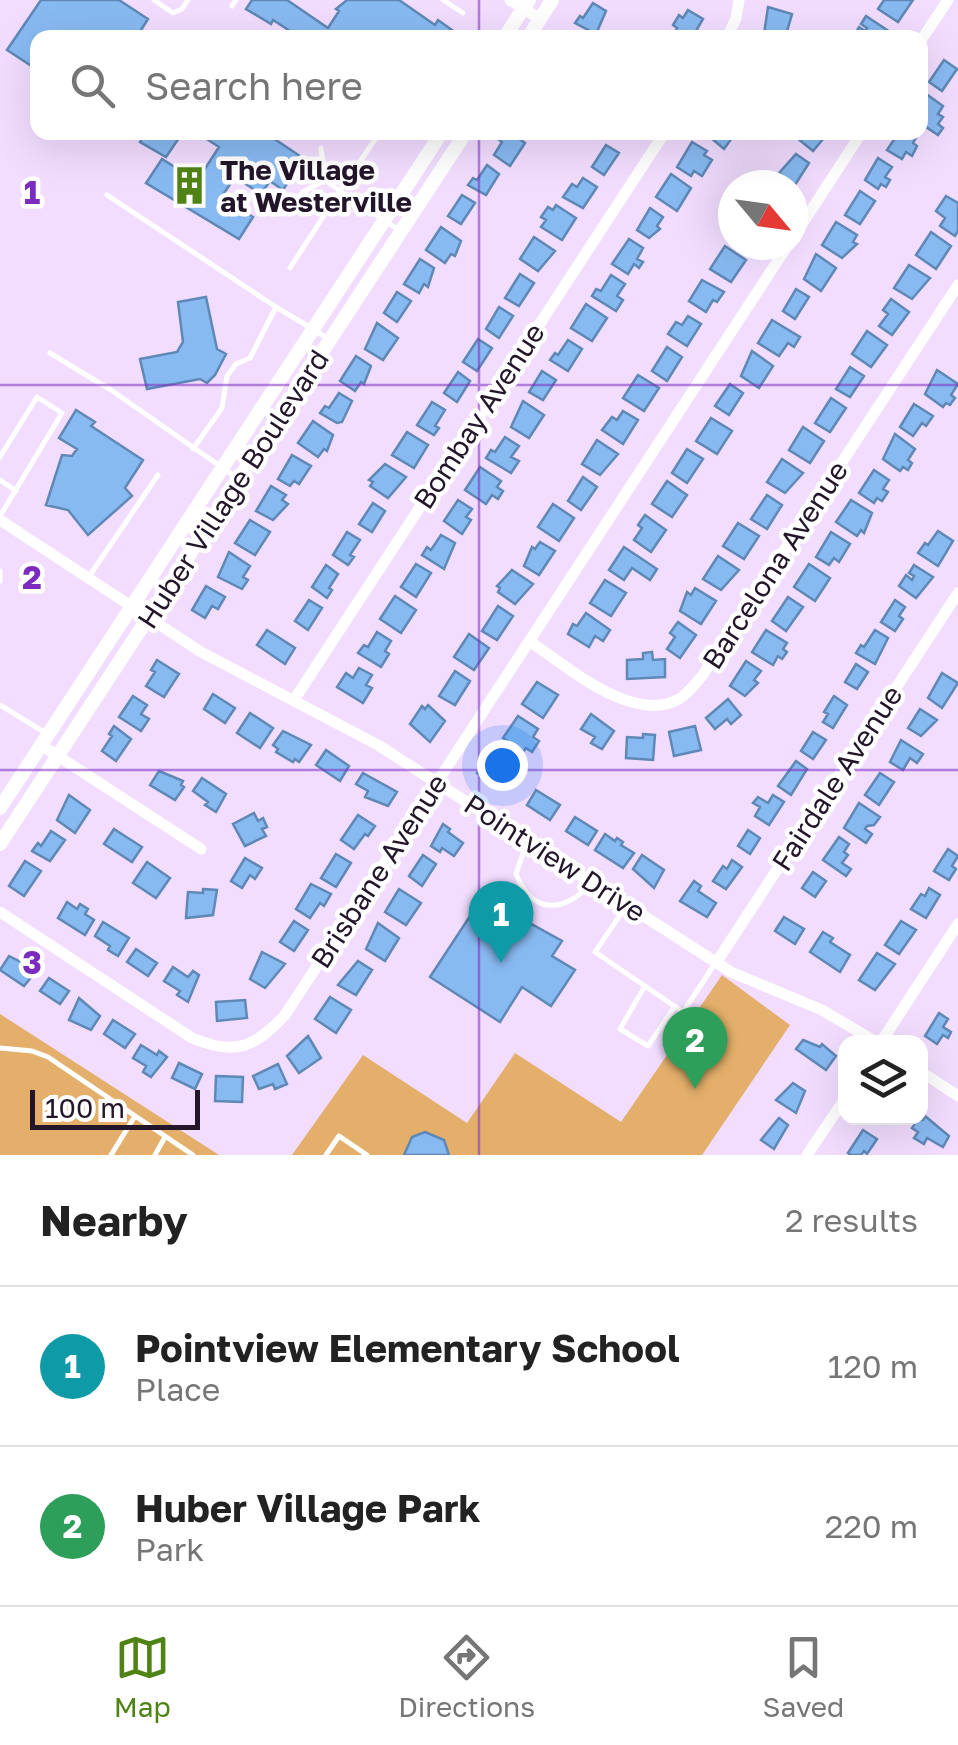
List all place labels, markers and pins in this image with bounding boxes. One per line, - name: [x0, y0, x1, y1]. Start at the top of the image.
- place label: The Village at Westerville: [220, 153, 412, 218]
- building icon: The Village at Westerville: [169, 165, 211, 207]
- pin: 1: [468, 880, 534, 963]
- pin: 2: [662, 1006, 728, 1089]

